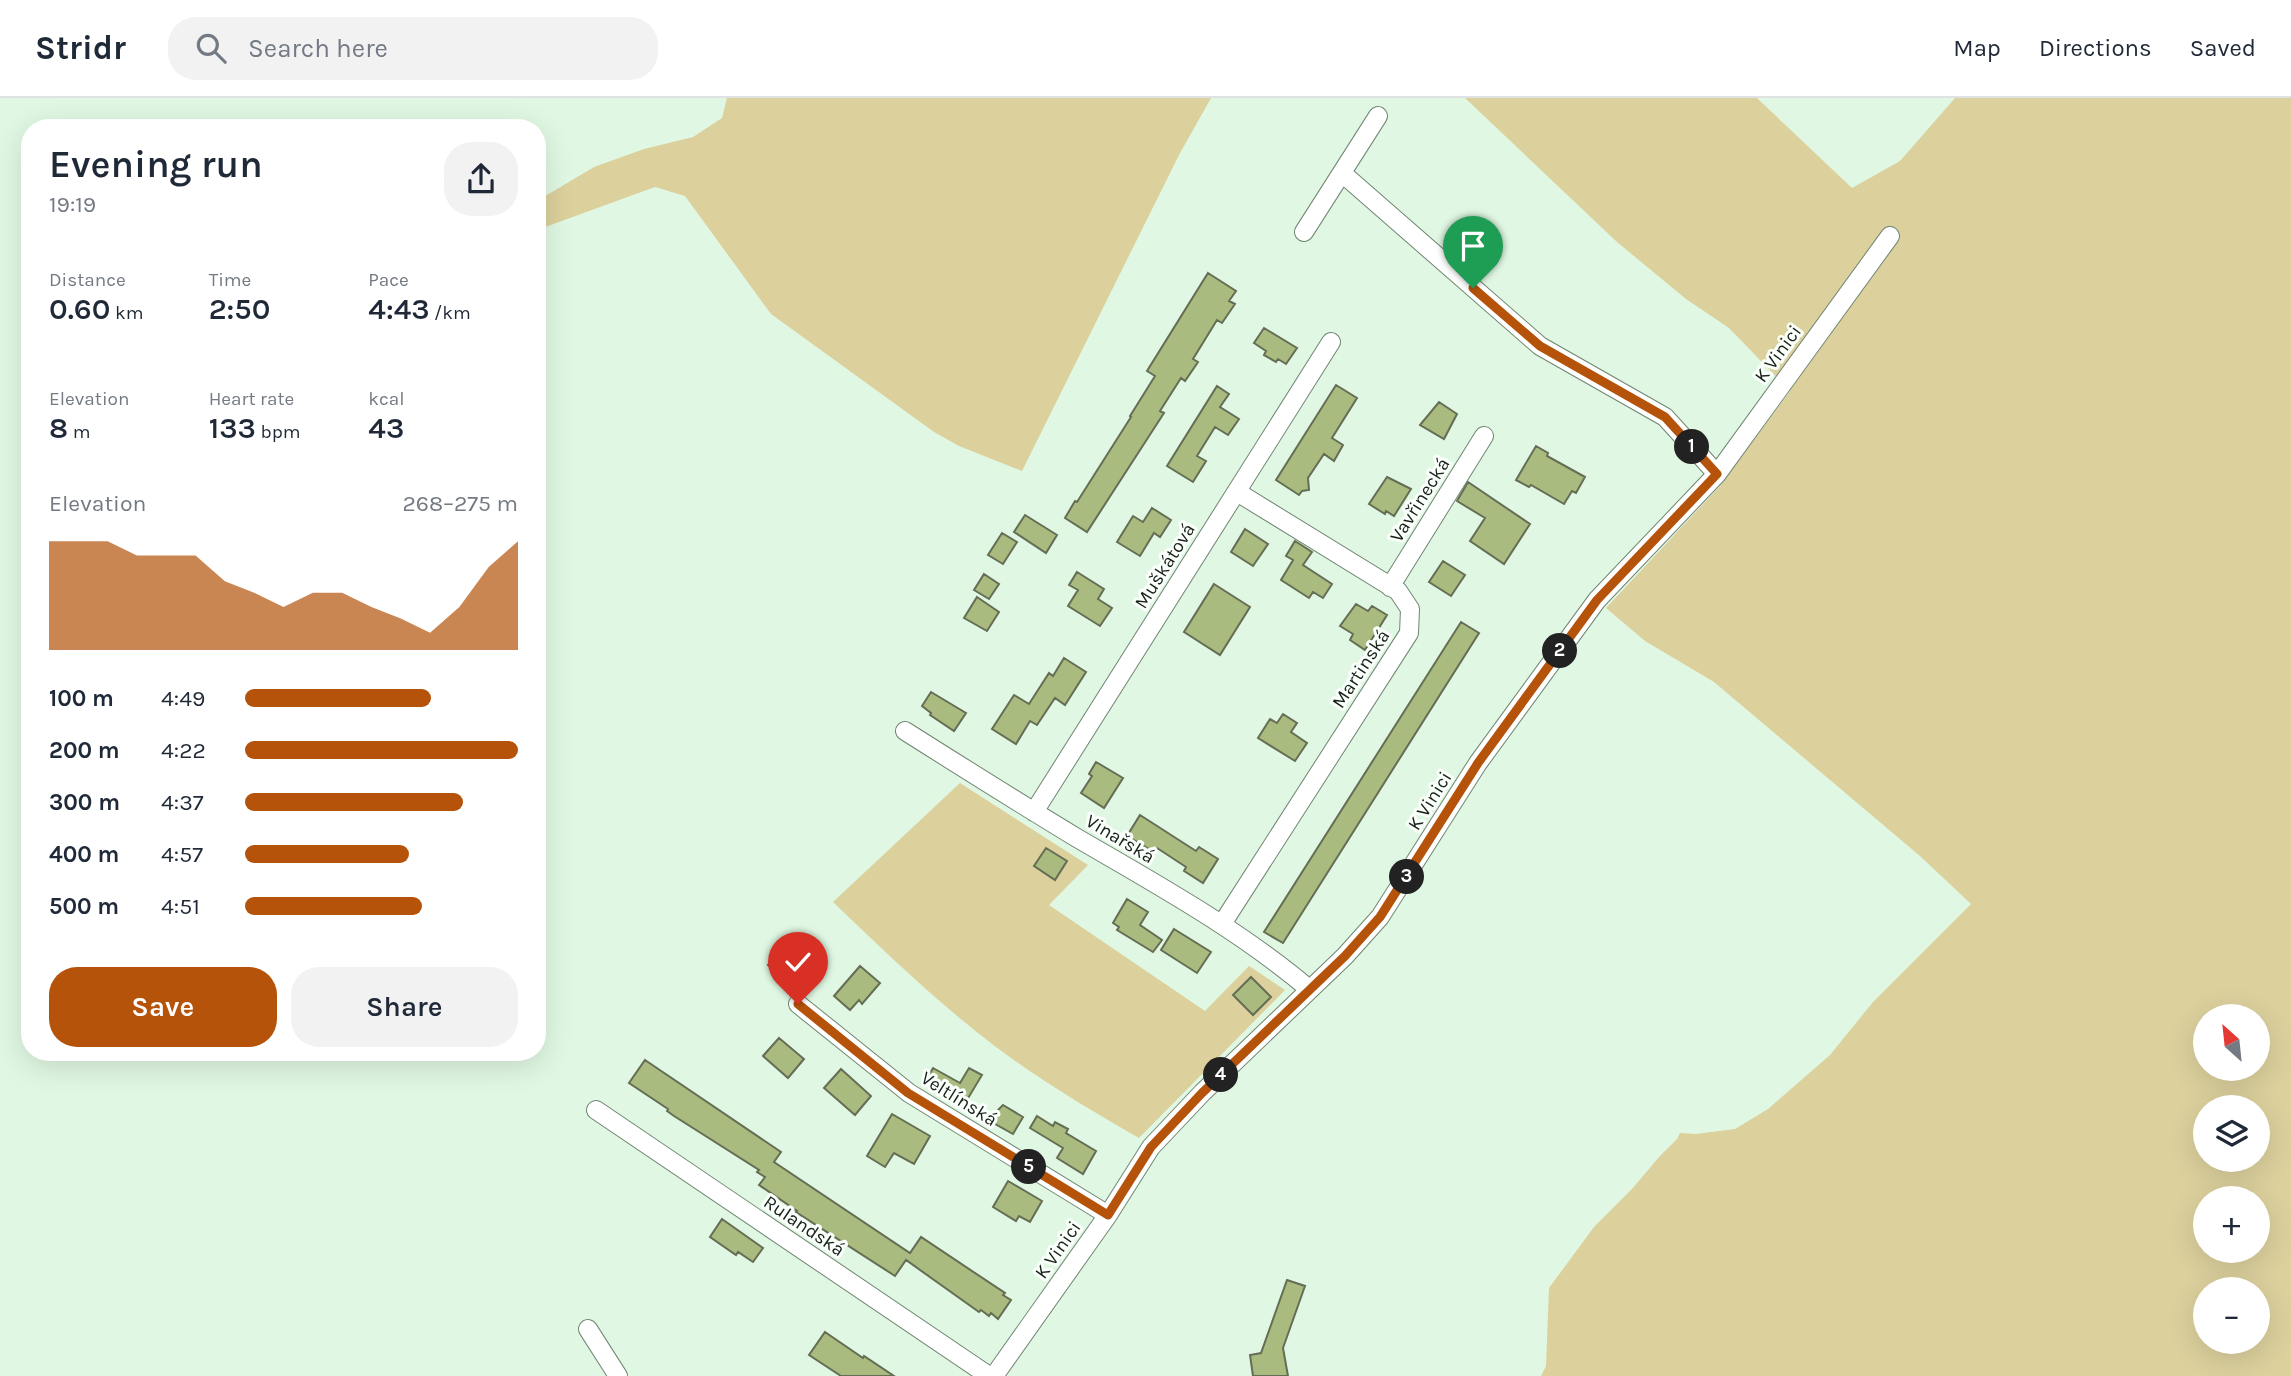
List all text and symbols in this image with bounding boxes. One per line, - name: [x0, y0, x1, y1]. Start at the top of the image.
- search box: [168, 17, 658, 80]
- text: Stridr: [35, 29, 126, 67]
- icon: search: [192, 29, 230, 67]
- text: Search here: [248, 33, 388, 64]
- text: Map: [1953, 34, 2001, 62]
- text: Directions: [2039, 34, 2152, 62]
- text: Saved: [2190, 34, 2256, 62]
- text: Evening run: [49, 142, 263, 187]
- button: share: [444, 142, 518, 216]
- text: 19:19: [49, 191, 96, 218]
- pin: [1443, 216, 1503, 288]
- icon: arrive: [1454, 227, 1492, 265]
- text: Distance: [49, 269, 126, 291]
- text: Time: [209, 269, 251, 291]
- text: Pace: [368, 269, 409, 291]
- text: 0.60: [49, 291, 110, 327]
- text: 2:50: [209, 291, 270, 327]
- text: 4:43: [368, 291, 430, 327]
- text: km: [110, 302, 143, 324]
- text: /km: [430, 302, 471, 324]
- street label: K Vinici: [1750, 321, 1806, 387]
- text: Elevation: [49, 388, 129, 410]
- text: Heart rate: [209, 388, 294, 410]
- text: kcal: [368, 388, 405, 410]
- text: 8: [49, 410, 68, 446]
- text: 133: [209, 410, 256, 446]
- text: 43: [368, 410, 404, 446]
- text: m: [68, 421, 90, 443]
- text: bpm: [256, 421, 301, 443]
- pin: 1: [1674, 430, 1710, 464]
- text: 1: [1688, 435, 1695, 457]
- street label: Vavřinecká: [1386, 454, 1454, 546]
- text: Elevation: [49, 490, 146, 517]
- text: 268–275 m: [402, 490, 518, 517]
- street label: Muškátová: [1130, 519, 1200, 613]
- street label: Martinská: [1328, 626, 1394, 712]
- pin: 2: [1542, 634, 1578, 668]
- text: 2: [1554, 639, 1565, 661]
- text: 100 m: [49, 685, 114, 712]
- text: 4:49: [161, 685, 205, 712]
- text: 200 m: [49, 737, 120, 764]
- text: 4:22: [161, 737, 206, 764]
- street label: K Vinici: [1403, 768, 1457, 834]
- text: 300 m: [49, 789, 120, 816]
- text: 4:37: [161, 789, 204, 816]
- street label: Vinařská: [1082, 810, 1158, 868]
- text: 400 m: [49, 841, 119, 868]
- text: 4:57: [161, 841, 203, 868]
- pin: 3: [1390, 860, 1424, 894]
- text: 3: [1401, 865, 1412, 887]
- text: 500 m: [49, 893, 119, 920]
- text: 4:51: [161, 893, 200, 920]
- pin: [768, 932, 828, 1004]
- icon: check: [779, 943, 817, 981]
- button: Save: [49, 967, 277, 1047]
- button: Share: [291, 967, 518, 1047]
- north arrow: [2193, 1004, 2270, 1082]
- map controls: [2193, 1004, 2270, 1354]
- pin: 4: [1204, 1058, 1238, 1093]
- text: 4: [1215, 1063, 1226, 1085]
- street label: Veltlínská: [917, 1067, 1001, 1131]
- button: layers: [2193, 1095, 2270, 1172]
- pin: 5: [1012, 1150, 1046, 1184]
- text: 5: [1023, 1155, 1034, 1177]
- button: +: [2193, 1186, 2270, 1263]
- street label: Rulandská: [759, 1191, 849, 1261]
- street label: K Vinici: [1030, 1217, 1086, 1283]
- button: −: [2193, 1277, 2270, 1354]

